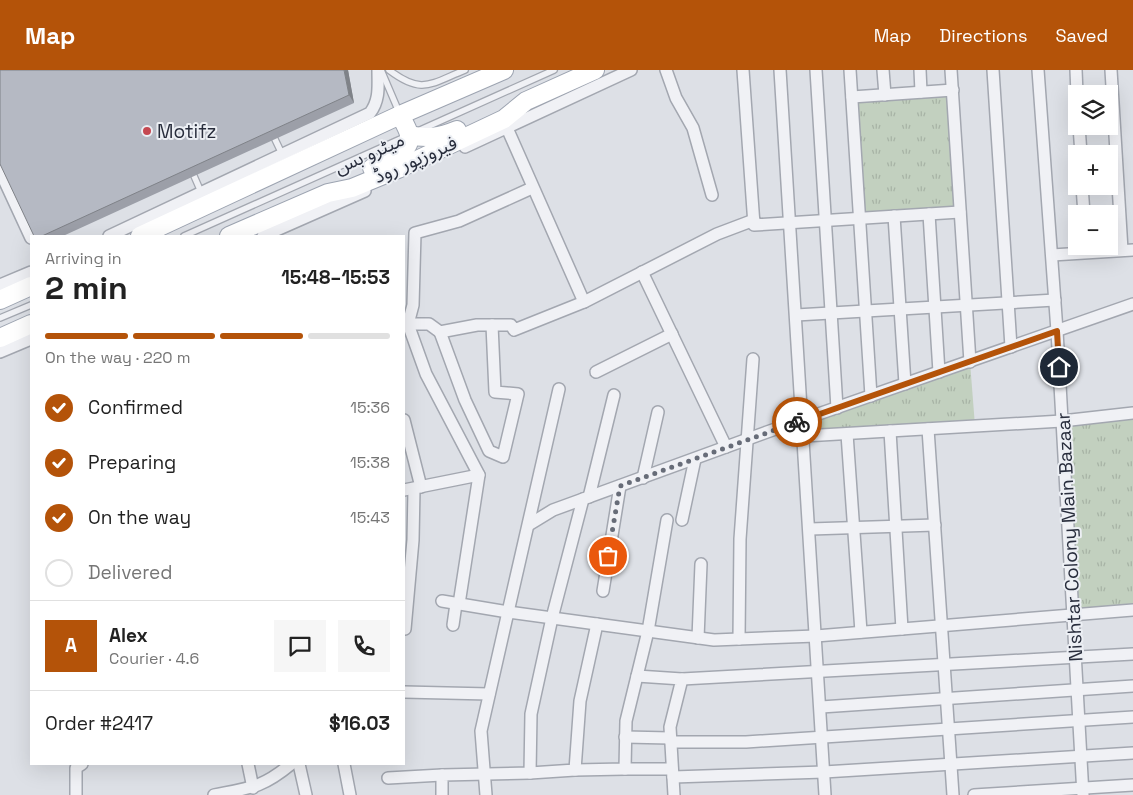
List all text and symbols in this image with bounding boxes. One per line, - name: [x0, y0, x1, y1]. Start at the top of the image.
- text: Map: [25, 20, 75, 51]
- text: Map: [874, 24, 911, 47]
- text: Directions: [939, 24, 1028, 47]
- text: Saved: [1056, 24, 1108, 47]
- map controls: [1068, 85, 1118, 255]
- button: layers: [1068, 85, 1118, 135]
- place label: Motifz: [157, 119, 217, 144]
- marker: Motifz: [141, 125, 153, 137]
- street label: میٹرو بس: [330, 127, 408, 180]
- street label: فیروزپور روڈ: [369, 130, 461, 189]
- button: +: [1068, 145, 1118, 195]
- button: −: [1068, 205, 1118, 255]
- text: Arriving in: [45, 248, 122, 269]
- text: 15:48–15:53: [281, 265, 390, 290]
- text: 2 min: [45, 268, 128, 308]
- pin: [1038, 346, 1080, 388]
- text: On the way · 220 m: [45, 347, 191, 368]
- icon: home: [1045, 353, 1073, 381]
- icon: check: [45, 394, 73, 422]
- text: Confirmed: [88, 395, 183, 420]
- text: 15:36: [350, 397, 390, 418]
- courier: [772, 397, 822, 447]
- icon: bike: [783, 408, 811, 436]
- street label: Nishtar Colony Main Bazaar: [1050, 412, 1089, 662]
- icon: check: [45, 449, 73, 477]
- text: Preparing: [88, 450, 176, 475]
- text: 15:38: [350, 452, 390, 473]
- icon: check: [45, 504, 73, 532]
- text: On the way: [88, 505, 191, 530]
- text: 15:43: [350, 507, 390, 528]
- pin: [587, 535, 629, 577]
- icon: bag: [594, 542, 622, 570]
- text: Delivered: [88, 560, 173, 585]
- button: chat: [274, 620, 326, 672]
- button: phone: [338, 620, 390, 672]
- text: Alex: [109, 623, 148, 648]
- text: A: [65, 633, 77, 658]
- text: Courier · 4.6: [109, 648, 199, 669]
- text: Order #2417: [45, 711, 153, 736]
- text: $16.03: [329, 711, 390, 736]

